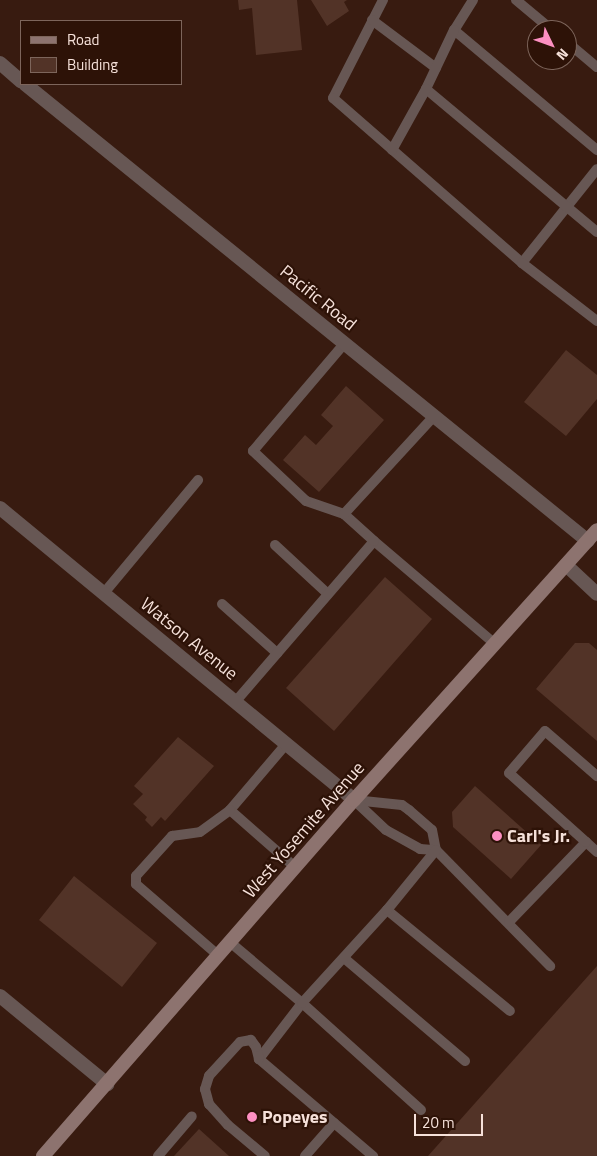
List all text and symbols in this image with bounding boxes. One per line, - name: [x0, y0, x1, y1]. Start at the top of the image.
- legend: [20, 20, 182, 85]
- north arrow: [527, 20, 577, 70]
- text: Road: [67, 28, 99, 51]
- text: N: [552, 44, 574, 65]
- text: Building: [67, 53, 118, 76]
- street label: Pacific Road: [275, 261, 361, 335]
- street label: Watson Avenue: [136, 593, 242, 685]
- street label: West Yosemite Avenue: [239, 757, 369, 903]
- place label: Carl's Jr.: [507, 825, 570, 847]
- marker: Carl's Jr.: [491, 830, 503, 842]
- scale bar: [417, 1104, 486, 1136]
- place label: Popeyes: [262, 1106, 328, 1128]
- marker: Popeyes: [246, 1111, 258, 1123]
- text: 20 m: [422, 1111, 455, 1134]

